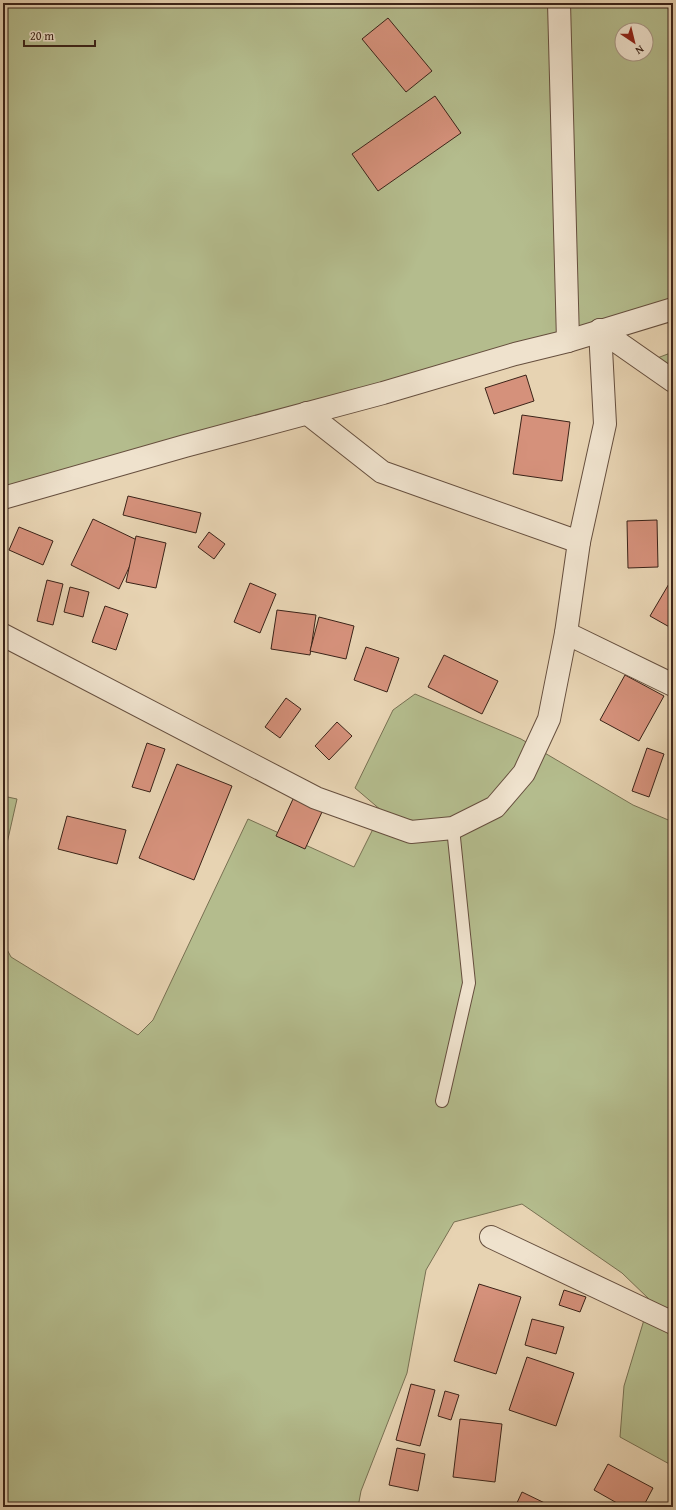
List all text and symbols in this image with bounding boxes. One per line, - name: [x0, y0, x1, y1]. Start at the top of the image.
- scale bar: [24, 22, 95, 48]
- north arrow: [614, 22, 654, 62]
- text: 20 m: [30, 27, 54, 44]
- text: N: [632, 42, 647, 59]

